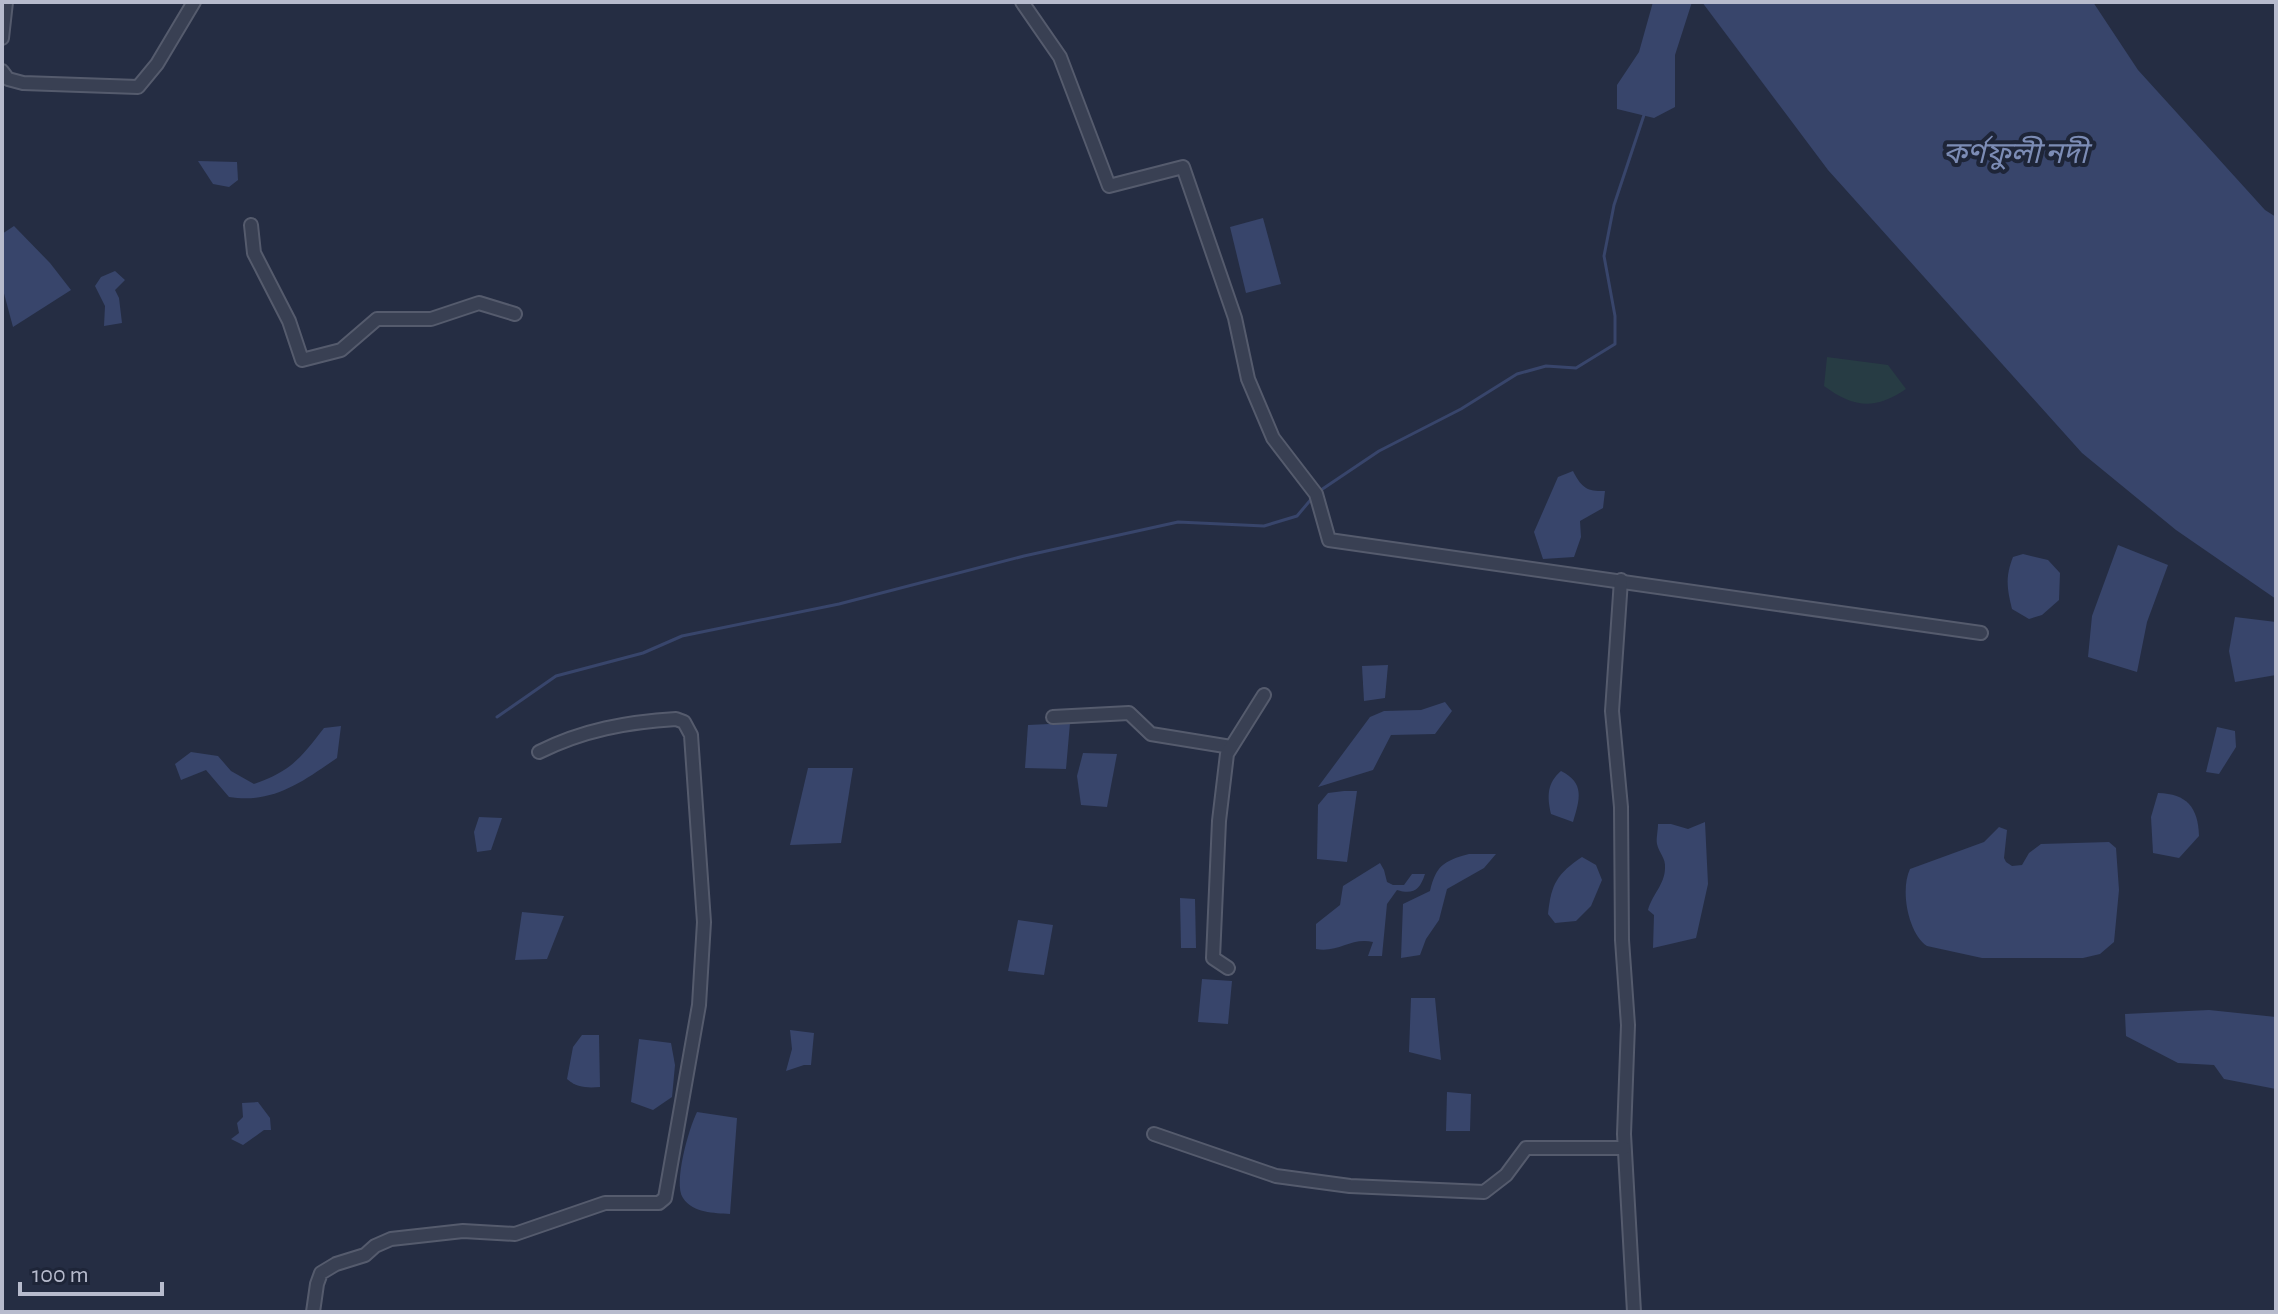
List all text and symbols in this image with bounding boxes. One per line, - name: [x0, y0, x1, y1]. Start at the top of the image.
- water label: কর্ণফুলী নদী: [1943, 135, 2092, 170]
- scale bar: [20, 1246, 162, 1296]
- text: 100 m: [32, 1263, 89, 1287]

